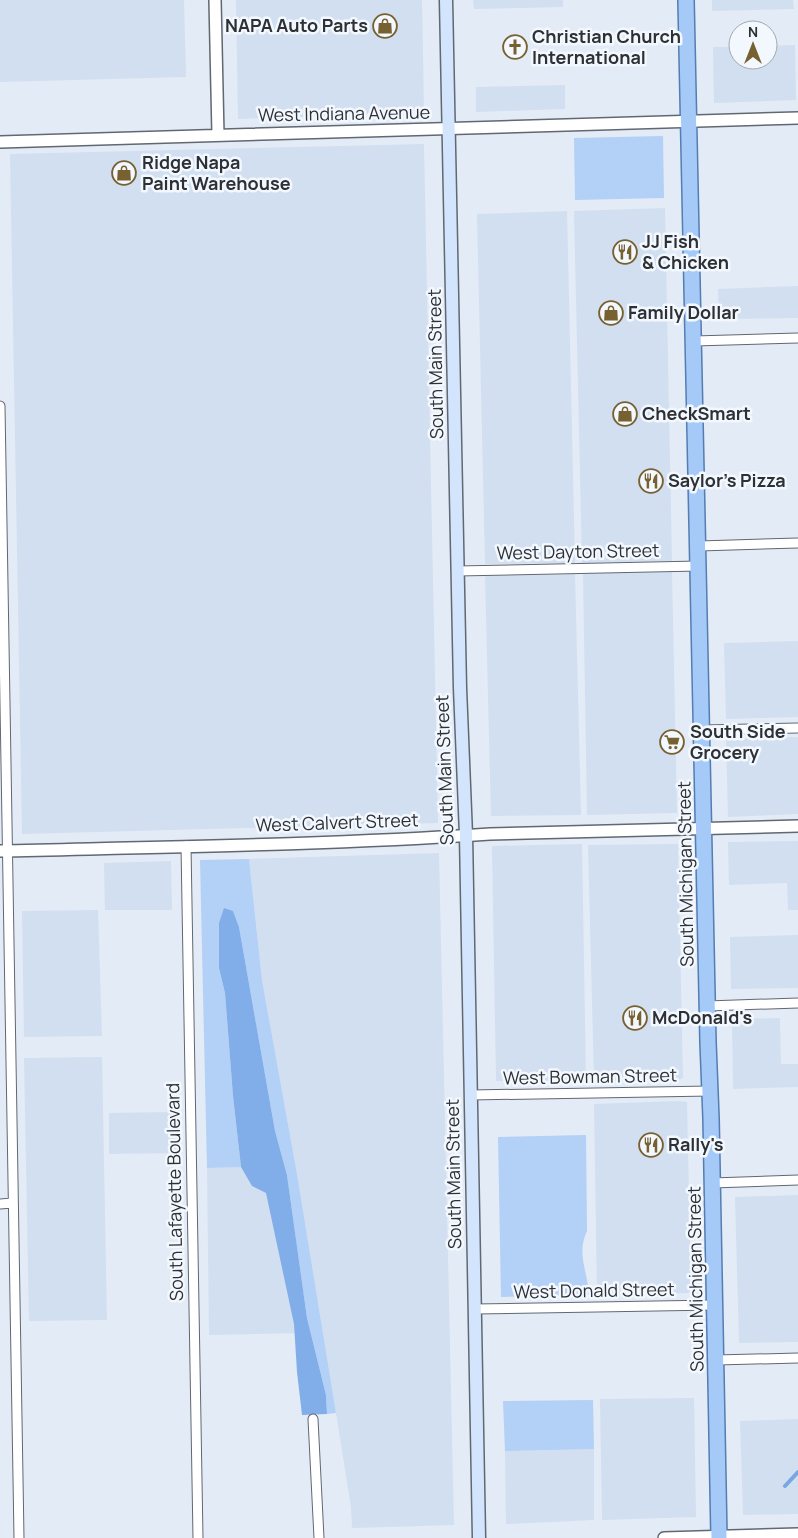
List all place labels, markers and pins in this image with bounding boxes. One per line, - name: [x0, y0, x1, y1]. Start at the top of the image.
- place label: NAPA Auto Parts: [225, 13, 368, 37]
- shop icon: NAPA Auto Parts: [372, 13, 398, 39]
- place label: Christian Church International: [532, 24, 681, 69]
- church icon: Christian Church International: [502, 34, 528, 60]
- place label: Ridge Napa Paint Warehouse: [142, 150, 291, 195]
- shop icon: Ridge Napa Paint Warehouse: [111, 160, 137, 186]
- place label: JJ Fish & Chicken: [642, 229, 729, 274]
- restaurant icon: JJ Fish & Chicken: [612, 239, 638, 265]
- shop icon: Family Dollar: [598, 300, 624, 326]
- place label: Family Dollar: [628, 300, 739, 324]
- shop icon: CheckSmart: [612, 401, 638, 427]
- place label: CheckSmart: [642, 401, 751, 425]
- restaurant icon: Saylor's Pizza: [638, 468, 664, 494]
- place label: Saylor's Pizza: [668, 468, 786, 492]
- place label: South Side Grocery: [690, 719, 786, 764]
- supermarket icon: South Side Grocery: [659, 729, 685, 755]
- restaurant icon: McDonald's: [622, 1005, 648, 1031]
- place label: McDonald's: [652, 1005, 753, 1029]
- restaurant icon: Rally's: [638, 1132, 664, 1158]
- place label: Rally's: [668, 1132, 724, 1156]

